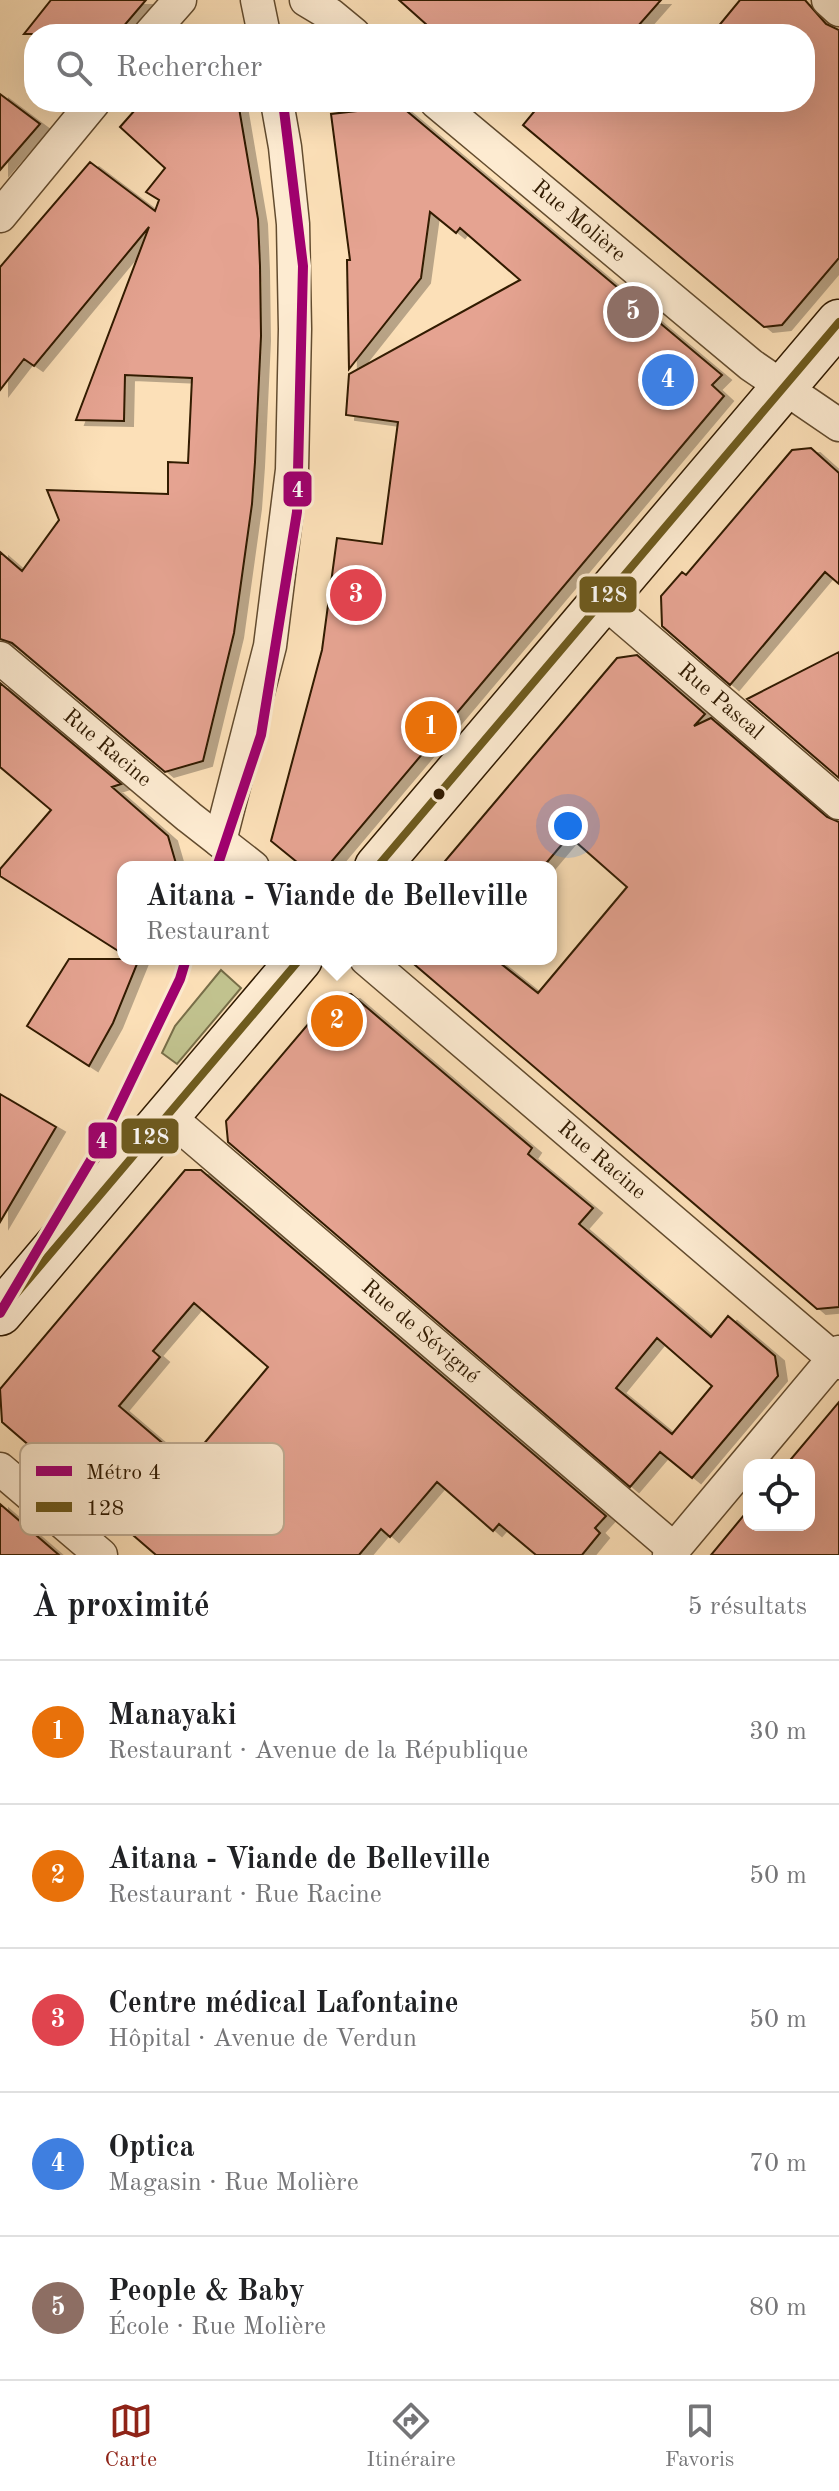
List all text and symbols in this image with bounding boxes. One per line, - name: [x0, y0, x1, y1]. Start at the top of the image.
- search box: [24, 24, 815, 112]
- icon: search: [52, 46, 96, 90]
- text: Rechercher: [116, 53, 262, 83]
- street label: Rue Molière: [528, 176, 630, 266]
- pin: 5: [607, 282, 659, 342]
- pin: 4: [642, 350, 694, 410]
- line badge: 4: [282, 470, 313, 508]
- text: 4: [292, 480, 304, 502]
- pin: 3: [330, 565, 382, 625]
- line badge: 128: [578, 575, 638, 614]
- text: 128: [589, 585, 627, 607]
- street label: Rue Pascal: [674, 659, 767, 744]
- pin: 1: [405, 697, 457, 757]
- street label: Rue Racine: [59, 705, 156, 791]
- unlabelled marker: [431, 786, 447, 802]
- your location: [548, 806, 588, 846]
- popup: [117, 861, 557, 965]
- text: Aitana - Viande de Belleville: [146, 882, 528, 912]
- text: Restaurant: [146, 919, 270, 945]
- pin: 2: [311, 991, 363, 1051]
- line badge: 128: [120, 1117, 180, 1155]
- street label: Rue Racine: [554, 1117, 650, 1204]
- line badge: 4: [87, 1121, 118, 1160]
- text: 128: [131, 1127, 169, 1149]
- text: 4: [96, 1131, 108, 1153]
- street label: Rue de Sévigné: [357, 1276, 483, 1388]
- legend: [20, 1443, 284, 1535]
- map controls: [743, 1459, 815, 1531]
- button: locate: [743, 1459, 815, 1531]
- text: Métro 4: [86, 1462, 161, 1484]
- text: 128: [86, 1498, 124, 1520]
- text: À proximité: [32, 1590, 210, 1624]
- text: 5 résultats: [688, 1594, 807, 1620]
- text: Manayaki: [108, 1701, 237, 1731]
- text: 1: [50, 1719, 66, 1745]
- text: 30 m: [749, 1719, 807, 1745]
- text: Restaurant · Avenue de la République: [108, 1738, 528, 1764]
- text: Aitana - Viande de Belleville: [108, 1845, 490, 1875]
- text: 2: [50, 1863, 66, 1889]
- text: 50 m: [749, 1863, 807, 1889]
- text: Restaurant · Rue Racine: [108, 1882, 382, 1908]
- text: Centre médical Lafontaine: [108, 1989, 459, 2019]
- text: 3: [50, 2007, 66, 2033]
- text: 50 m: [749, 2007, 807, 2033]
- text: Hôpital · Avenue de Verdun: [108, 2026, 417, 2052]
- text: Optica: [108, 2133, 195, 2163]
- text: 4: [50, 2151, 66, 2177]
- text: 70 m: [749, 2151, 807, 2177]
- text: Magasin · Rue Molière: [108, 2170, 359, 2196]
- text: People & Baby: [108, 2277, 305, 2307]
- text: 5: [50, 2295, 66, 2321]
- text: 80 m: [749, 2295, 807, 2321]
- text: École · Rue Molière: [108, 2314, 326, 2340]
- tab: Carte: [105, 2399, 157, 2474]
- tab: Itinéraire: [366, 2399, 456, 2474]
- tab: Favoris: [665, 2399, 734, 2474]

